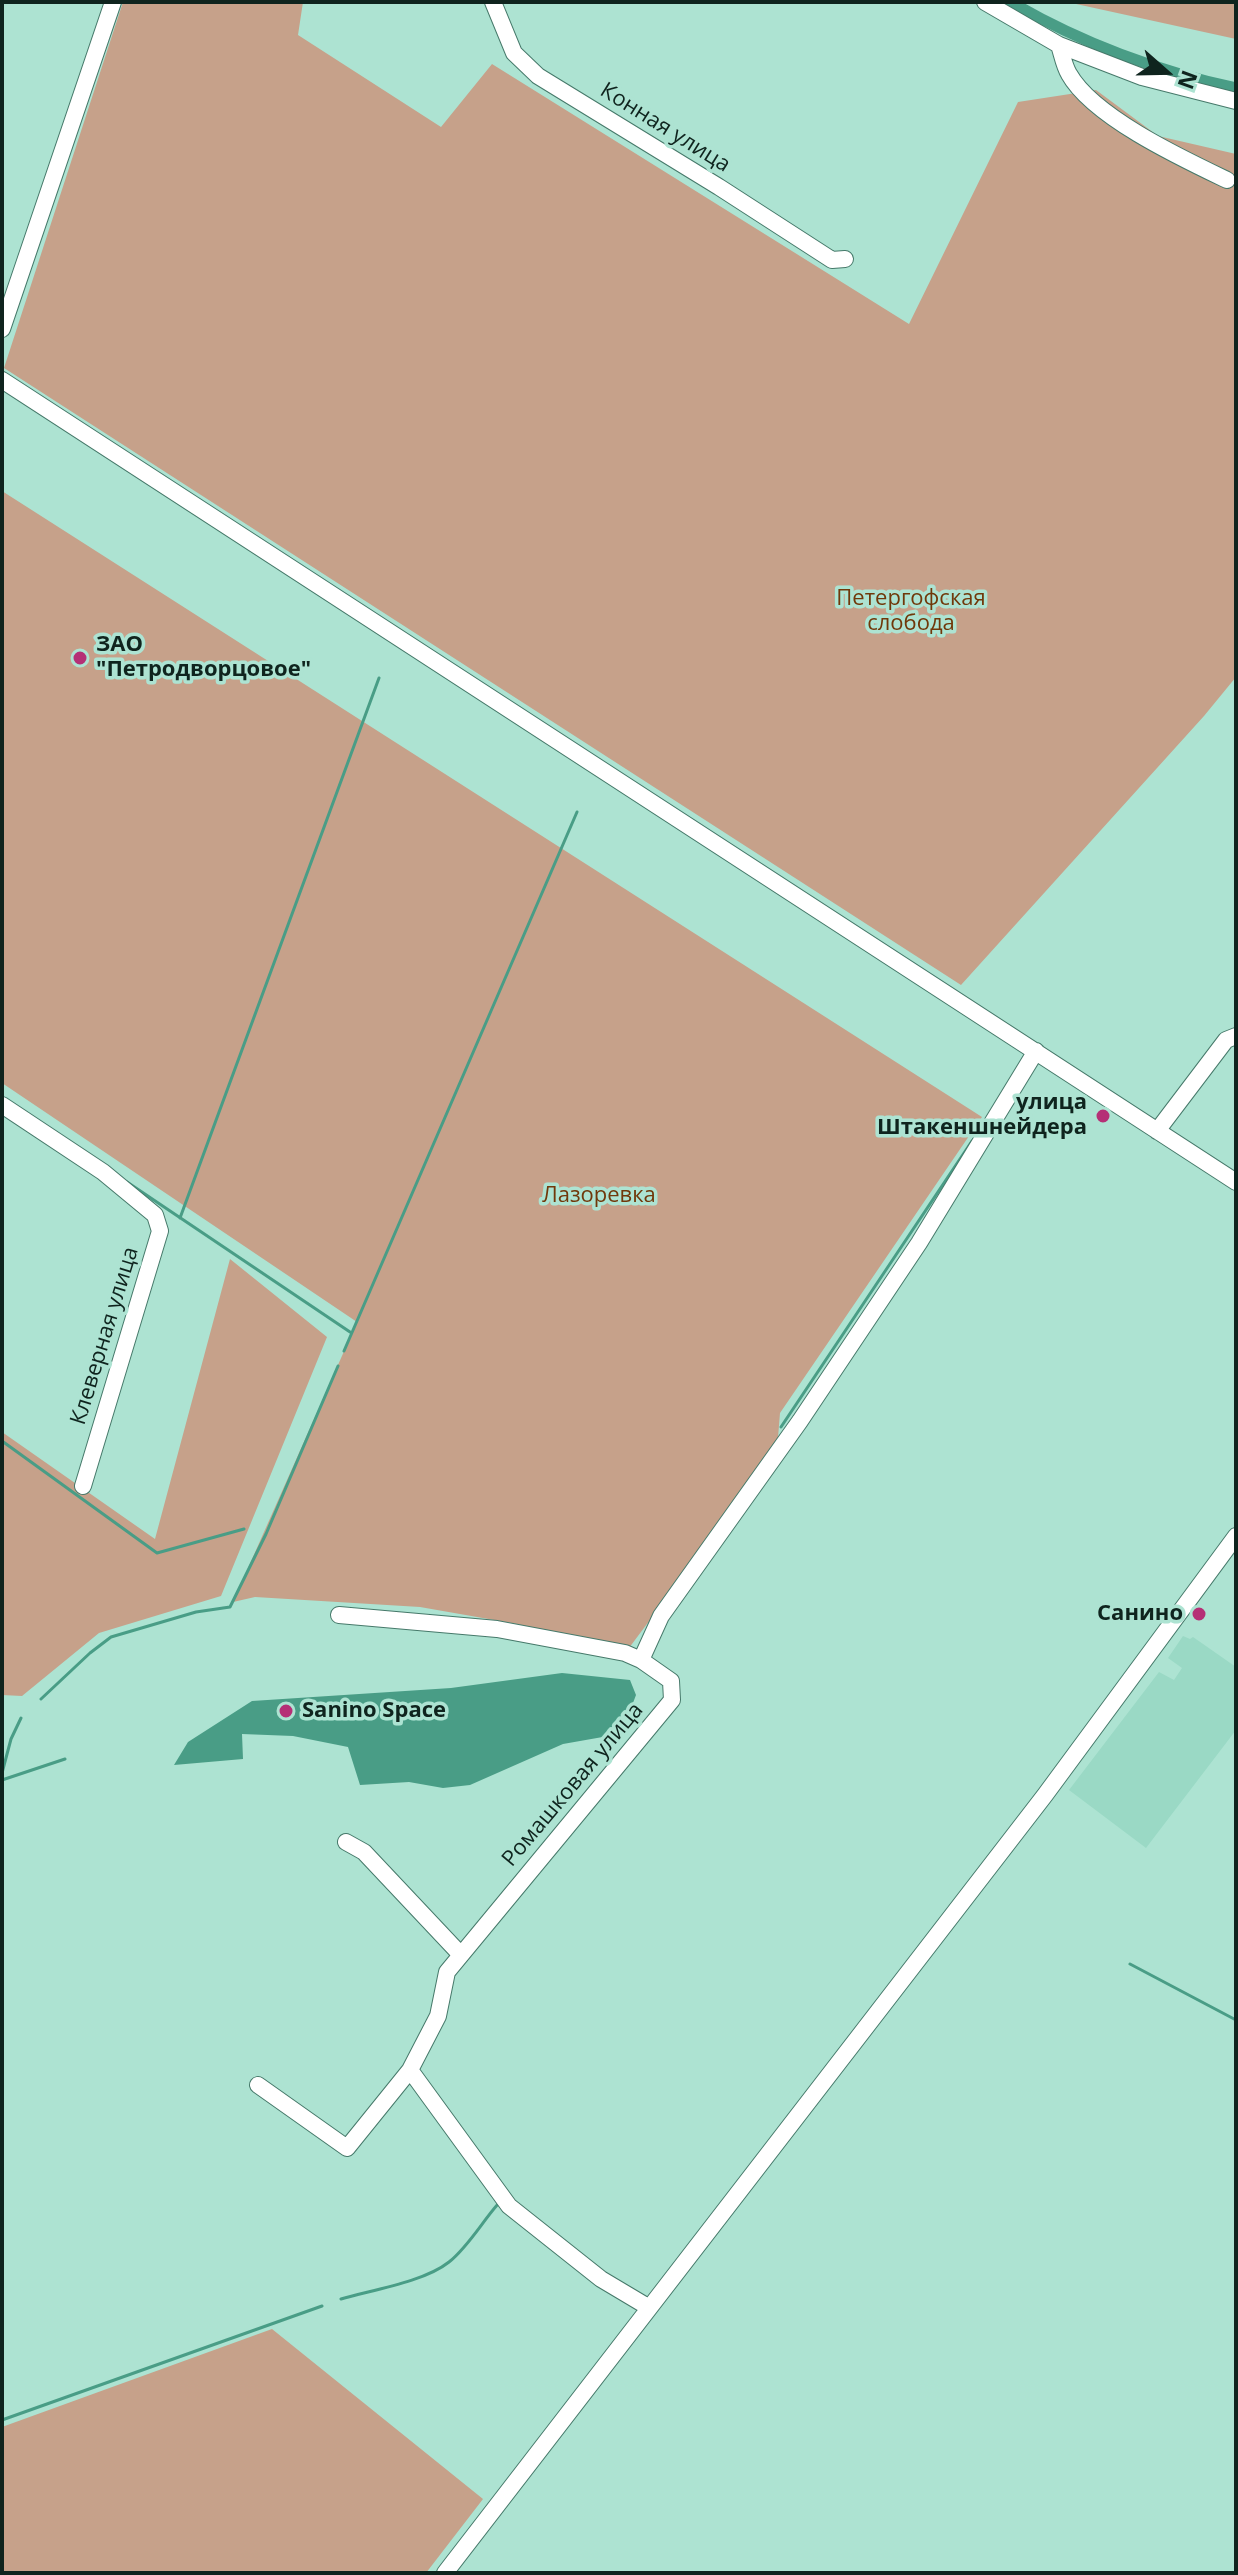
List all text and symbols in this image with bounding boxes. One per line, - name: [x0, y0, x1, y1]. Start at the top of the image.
- north arrow: [1126, 32, 1206, 112]
- text: N: [1171, 67, 1206, 94]
- street label: Конная улица: [595, 78, 735, 178]
- park label: Петергофская слобода: [836, 586, 986, 638]
- place label: ЗАО "Петродворцовое": [96, 632, 311, 684]
- marker: ЗАО "Петродворцовое": [71, 649, 89, 667]
- place label: улица Штакеншнейдера: [877, 1090, 1087, 1142]
- marker: улица Штакеншнейдера: [1094, 1107, 1112, 1125]
- park label: Лазоревка: [542, 1183, 656, 1209]
- street label: Клеверная улица: [65, 1244, 145, 1428]
- place label: Санино: [1097, 1601, 1183, 1627]
- marker: Санино: [1190, 1605, 1208, 1623]
- place label: Sanino Space: [302, 1698, 446, 1724]
- street label: Ромашковая улица: [497, 1698, 649, 1872]
- marker: Sanino Space: [277, 1702, 295, 1720]

